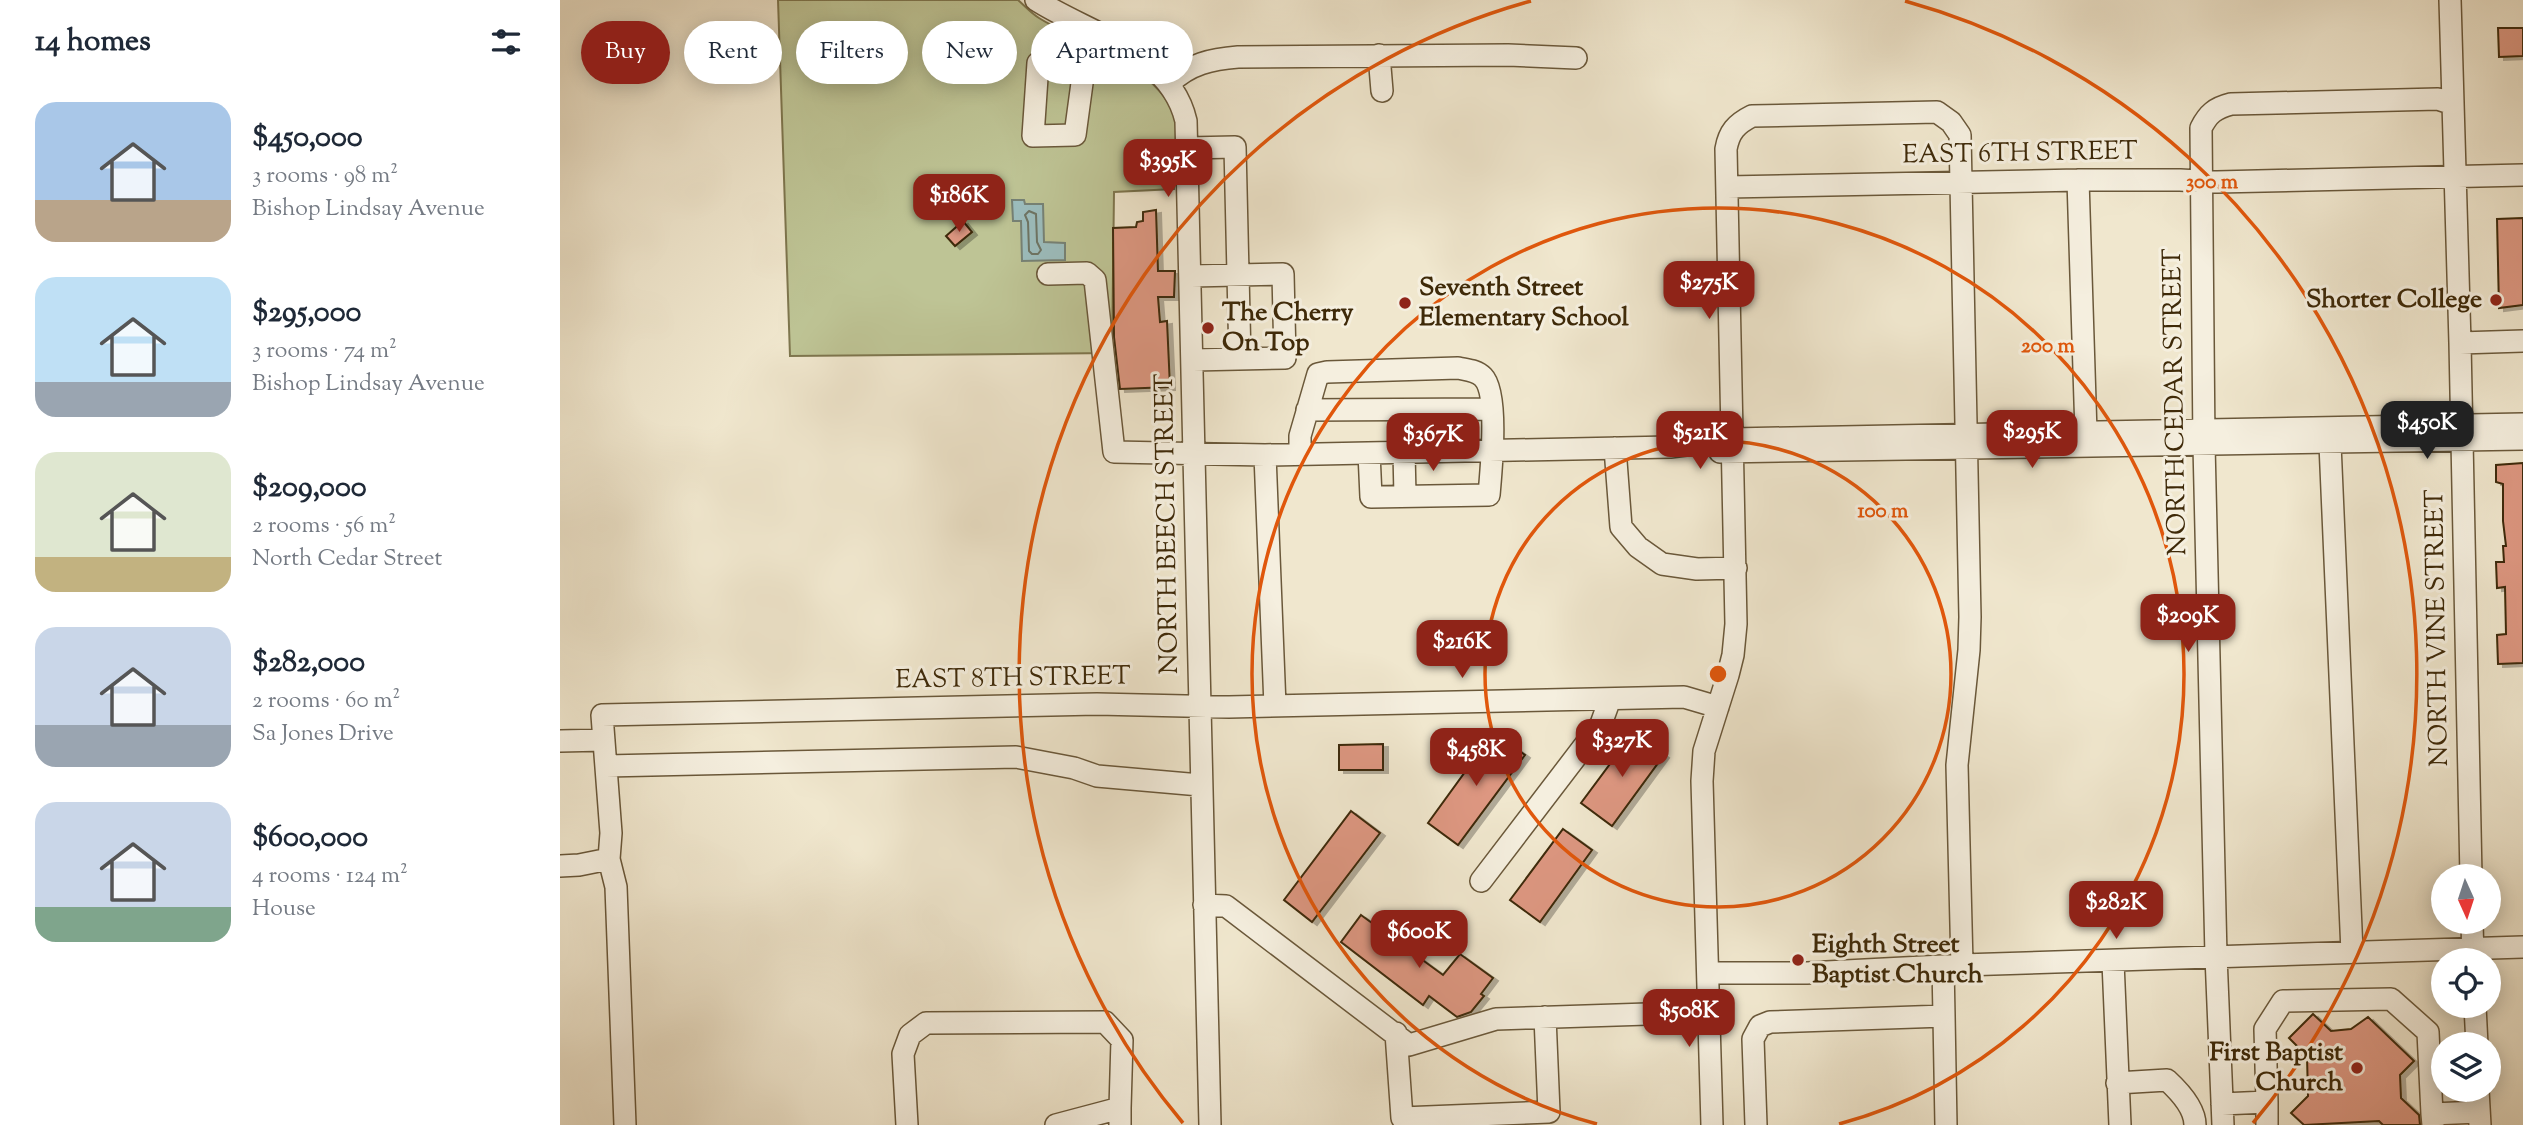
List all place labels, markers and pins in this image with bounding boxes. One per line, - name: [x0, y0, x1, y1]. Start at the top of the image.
- pin: $395K: [1119, 140, 1217, 199]
- pin: $186K: [910, 174, 1008, 234]
- pin: $275K: [1660, 262, 1758, 321]
- place label: Seventh Street Elementary School: [1419, 270, 1629, 337]
- place label: Shorter College: [2306, 282, 2482, 319]
- marker: Shorter College: [2488, 292, 2504, 308]
- place label: The Cherry On Top: [1222, 295, 1354, 362]
- marker: Seventh Street Elementary School: [1397, 295, 1413, 311]
- marker: The Cherry On Top: [1200, 320, 1216, 336]
- pin: $450K: [2378, 402, 2476, 461]
- pin: $295K: [1983, 410, 2081, 470]
- pin: $521K: [1651, 412, 1749, 471]
- pin: $367K: [1384, 414, 1482, 473]
- pin: $209K: [2139, 594, 2237, 654]
- pin: $216K: [1413, 620, 1511, 680]
- centre of rings: [1706, 662, 1730, 686]
- pin: $327K: [1573, 720, 1671, 779]
- pin: $458K: [1427, 728, 1525, 788]
- pin: $282K: [2067, 881, 2165, 941]
- pin: $600K: [1370, 911, 1468, 970]
- place label: Eighth Street Baptist Church: [1812, 927, 1984, 994]
- marker: Eighth Street Baptist Church: [1790, 952, 1806, 968]
- pin: $508K: [1640, 990, 1738, 1049]
- place label: First Baptist Church: [2210, 1035, 2344, 1102]
- marker: First Baptist Church: [2349, 1060, 2365, 1076]

